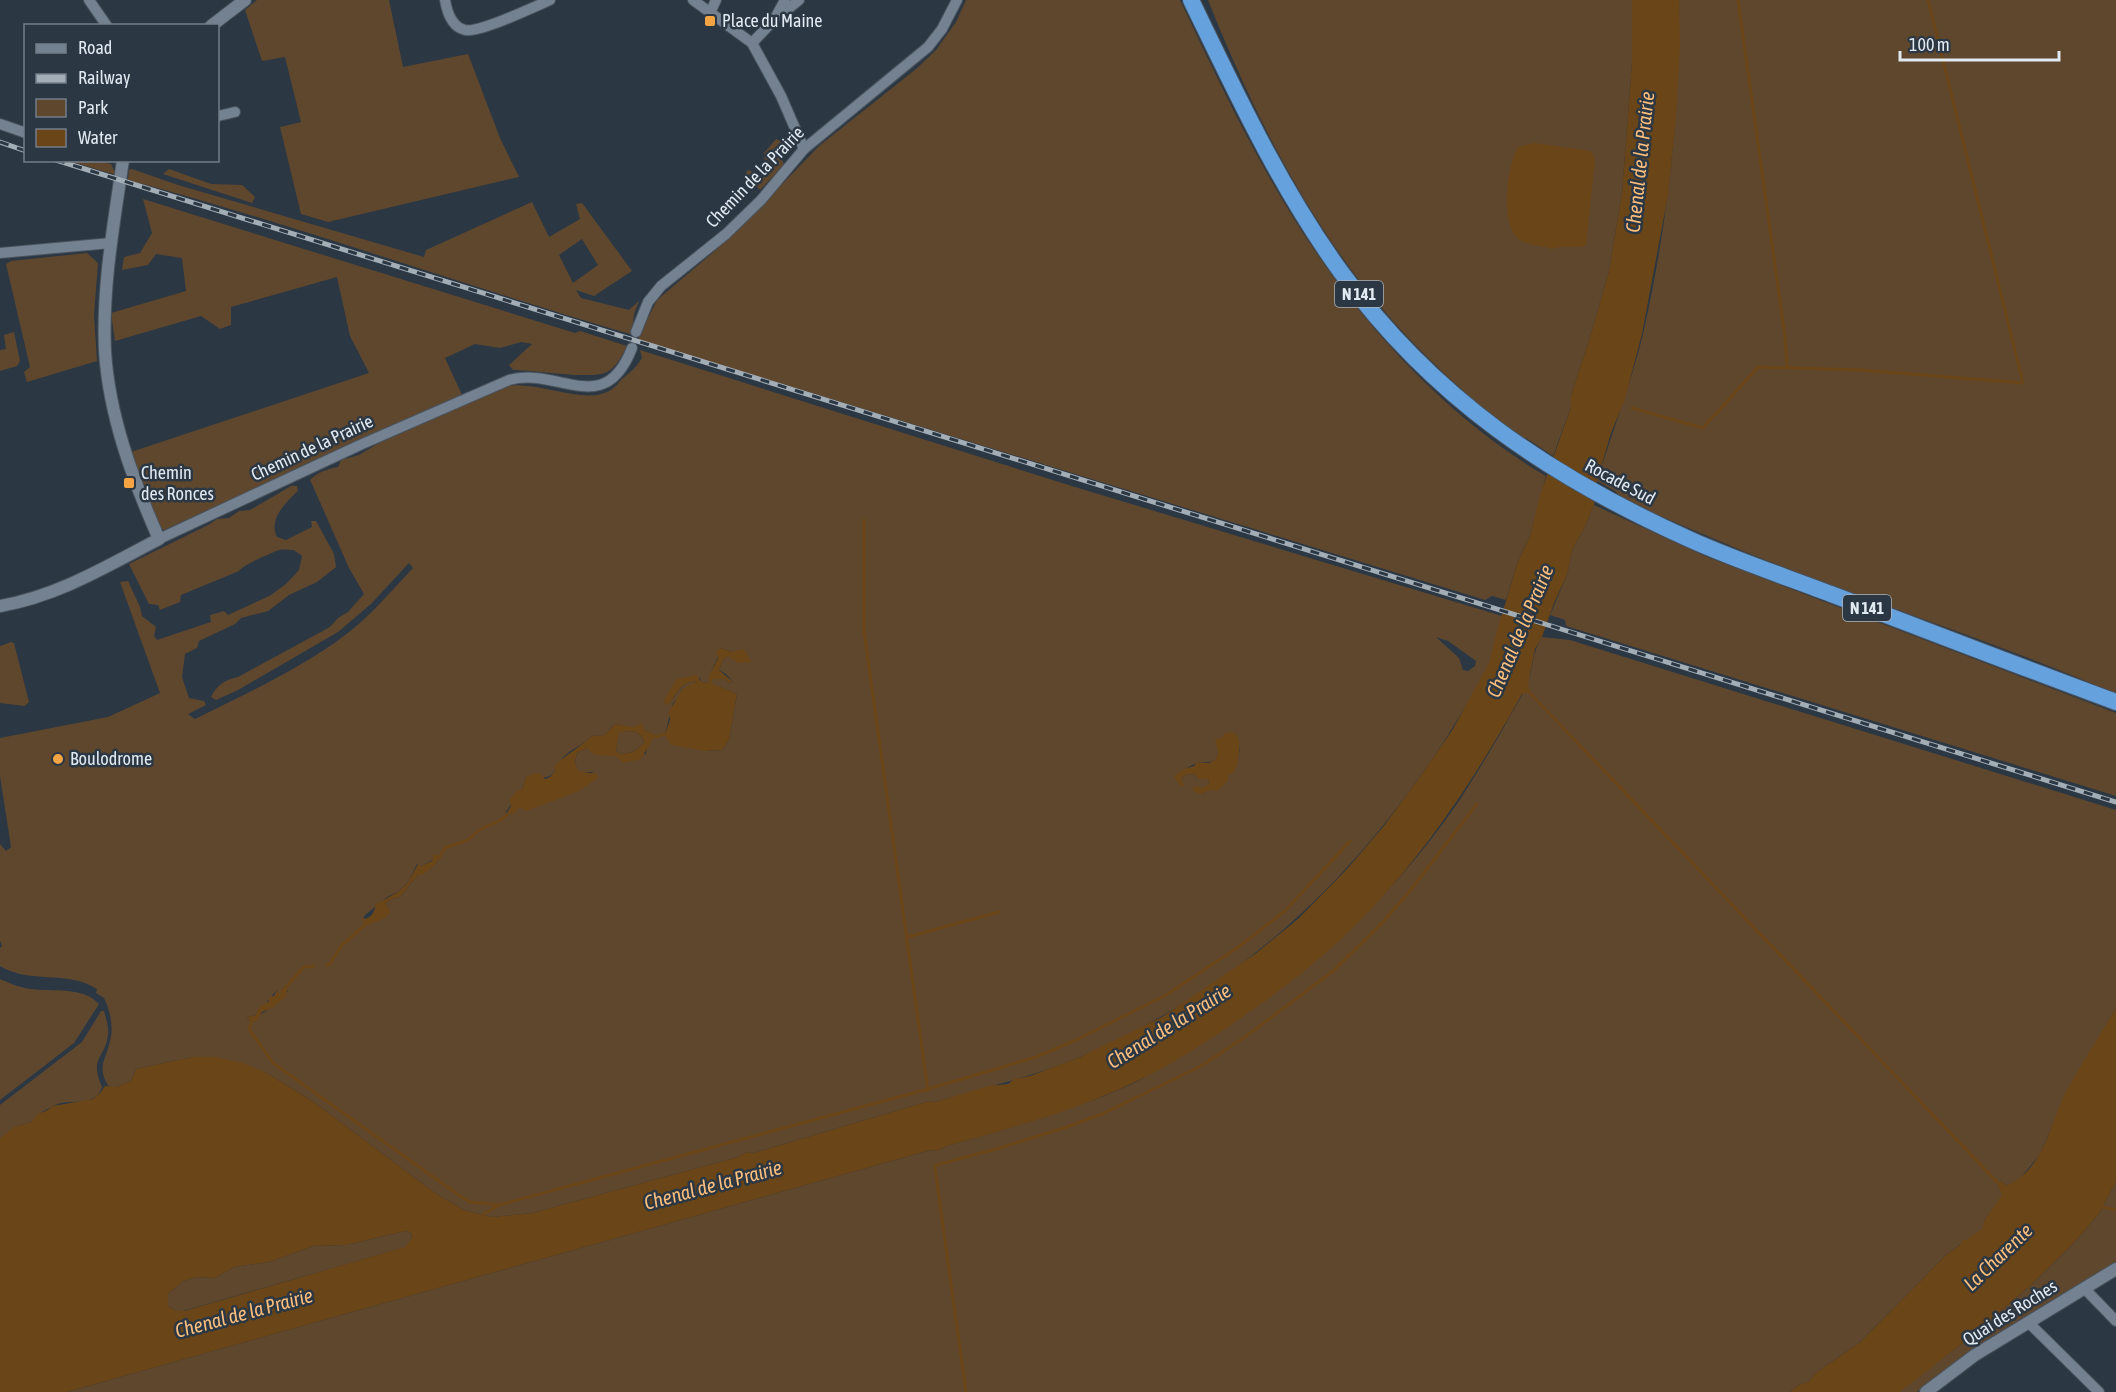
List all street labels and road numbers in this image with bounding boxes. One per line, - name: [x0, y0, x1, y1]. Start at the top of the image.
- street label: Chemin de la Prairie: [701, 122, 808, 231]
- road number: N 141: [1335, 281, 1383, 307]
- street label: Chemin de la Prairie: [248, 410, 376, 485]
- street label: Rocade Sud: [1582, 454, 1659, 509]
- road number: N 141: [1843, 595, 1891, 621]
- street label: Quai des Roches: [1959, 1275, 2061, 1350]

